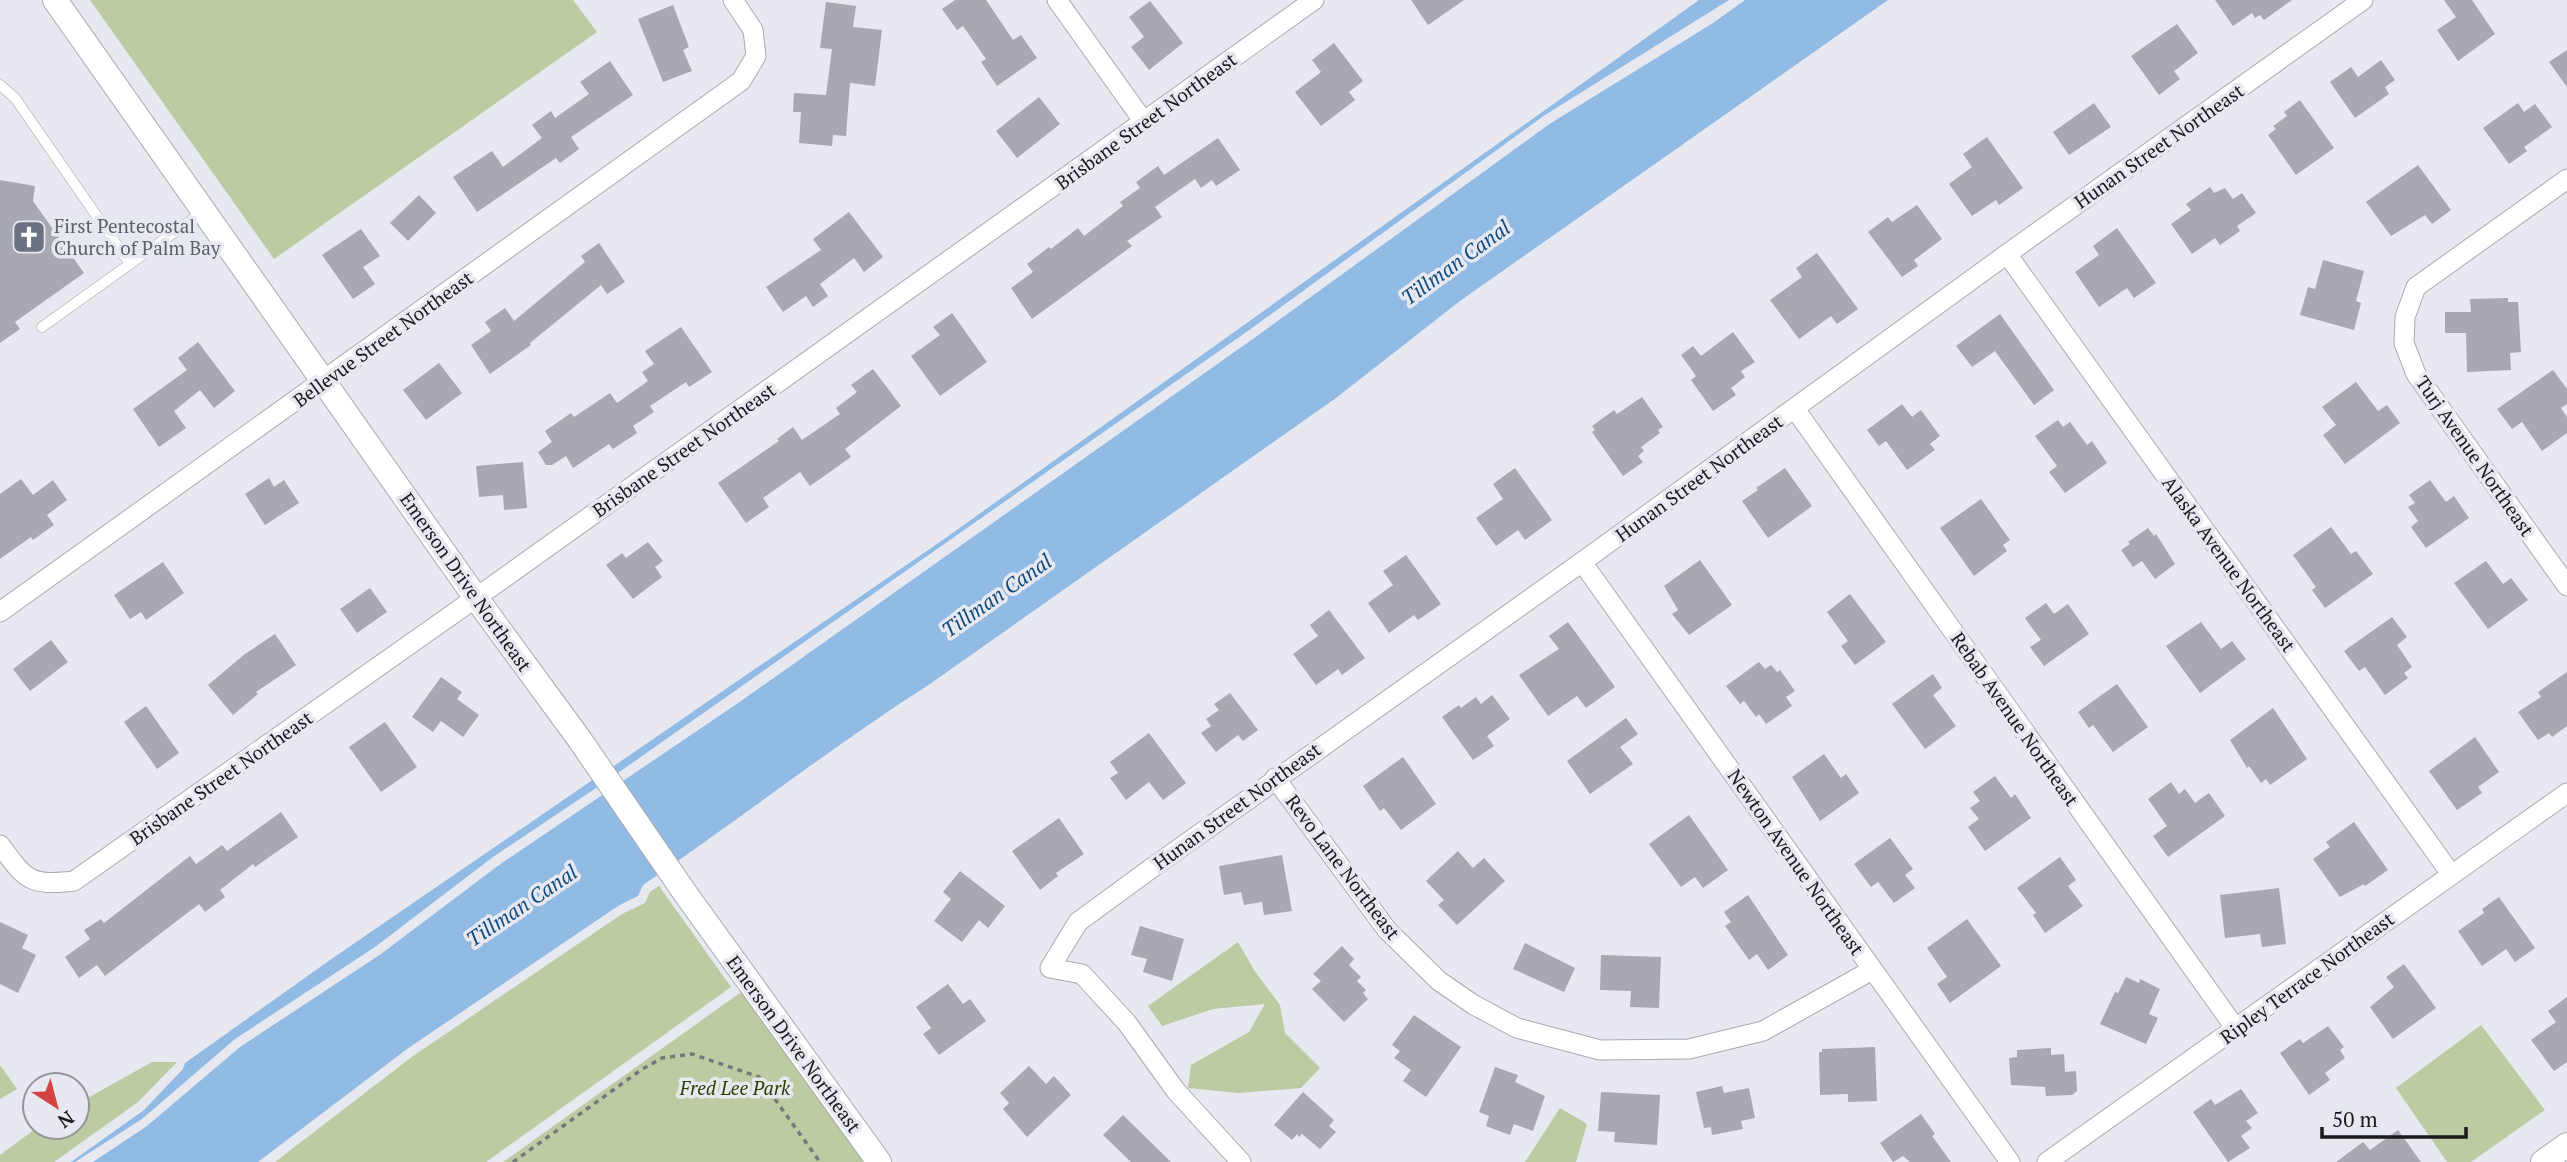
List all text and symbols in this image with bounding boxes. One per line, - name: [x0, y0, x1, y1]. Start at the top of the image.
- street label: Brisbane Street Northeast: [1050, 46, 1241, 195]
- street label: Hunan Street Northeast: [2069, 78, 2248, 214]
- place label: First Pentecostal Church of Palm Bay: [54, 213, 221, 260]
- water label: Tillman Canal: [1395, 213, 1516, 311]
- church icon: First Pentecostal Church of Palm Bay: [10, 218, 48, 256]
- street label: Bellevue Street Northeast: [288, 265, 478, 412]
- street label: Turj Avenue Northeast: [2411, 371, 2540, 541]
- street label: Brisbane Street Northeast: [587, 377, 780, 522]
- street label: Hunan Street Northeast: [1610, 408, 1787, 547]
- street label: Alaska Avenue Northeast: [2157, 471, 2302, 657]
- street label: Emerson Drive Northeast: [395, 487, 538, 676]
- water label: Tillman Canal: [936, 547, 1057, 643]
- street label: Rebab Avenue Northeast: [1946, 627, 2085, 811]
- street label: Brisbane Street Northeast: [124, 705, 317, 850]
- street label: Hunan Street Northeast: [1148, 736, 1325, 875]
- street label: Newton Avenue Northeast: [1723, 764, 1870, 960]
- street label: Revo Lane Northeast: [1281, 789, 1406, 944]
- water label: Tillman Canal: [460, 858, 583, 953]
- street label: Ripley Terrace Northeast: [2215, 906, 2399, 1049]
- street label: Emerson Drive Northeast: [722, 950, 867, 1137]
- north arrow: [21, 1071, 91, 1141]
- park label: Fred Lee Park: [679, 1075, 791, 1100]
- scale bar: [2322, 1096, 2466, 1140]
- text: 50 m: [2332, 1105, 2378, 1133]
- text: N: [53, 1106, 79, 1135]

